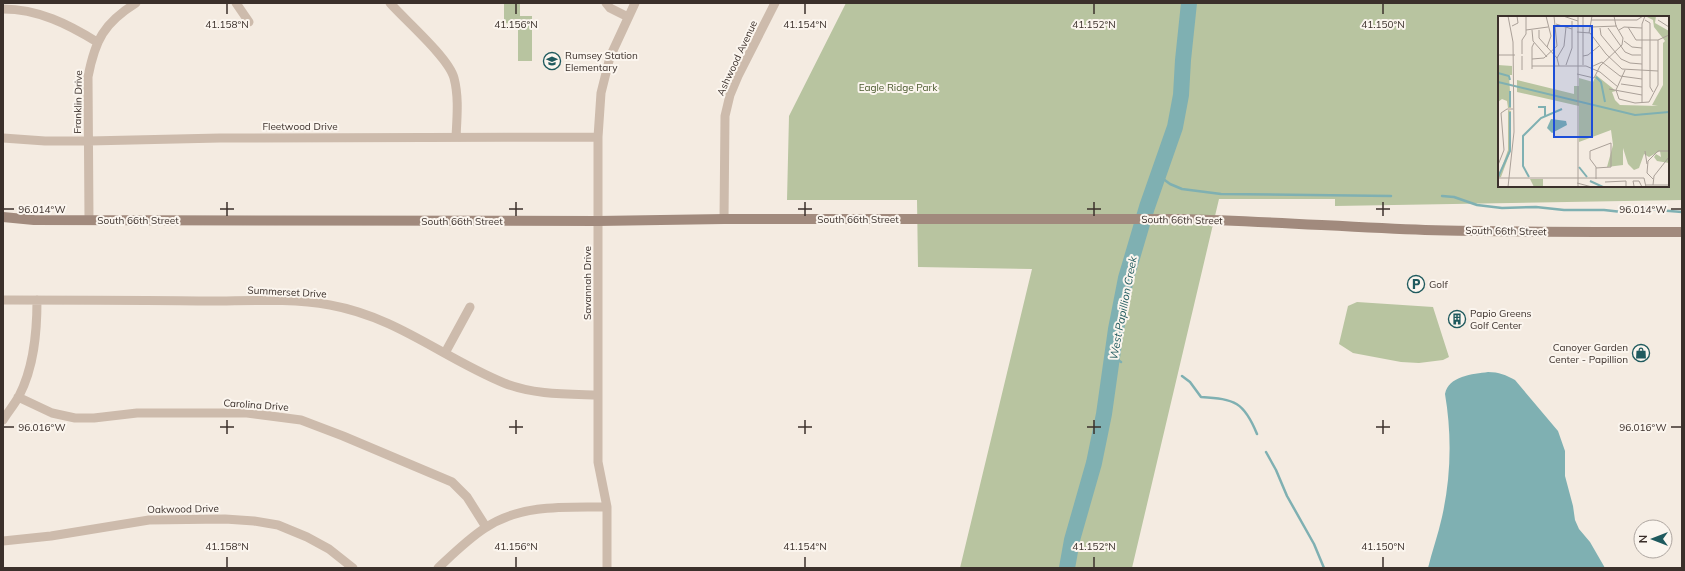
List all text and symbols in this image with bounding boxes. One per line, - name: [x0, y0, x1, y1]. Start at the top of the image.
- inset map: [1498, 16, 1669, 187]
- text: 41.158°N: [205, 18, 249, 31]
- text: 41.156°N: [494, 18, 538, 31]
- street label: Ashwood Avenue: [714, 18, 760, 98]
- text: 41.154°N: [783, 18, 827, 31]
- text: 41.152°N: [1072, 18, 1116, 31]
- text: 41.150°N: [1361, 18, 1405, 31]
- place label: Rumsey Station Elementary: [565, 49, 638, 74]
- school or university icon: Rumsey Station Elementary: [542, 51, 562, 71]
- street label: Franklin Drive: [71, 70, 85, 134]
- park label: Eagle Ridge Park: [859, 81, 938, 94]
- street label: Fleetwood Drive: [262, 120, 338, 133]
- text: 96.014°W: [18, 203, 66, 216]
- text: 96.014°W: [1619, 203, 1667, 216]
- street label: South 66th Street: [817, 213, 899, 226]
- street label: South 66th Street: [1141, 213, 1223, 227]
- street label: South 66th Street: [97, 214, 179, 227]
- street label: South 66th Street: [421, 215, 503, 228]
- street label: South 66th Street: [1465, 224, 1547, 238]
- street label: Savannah Drive: [581, 246, 594, 320]
- water label: West Papillion Creek: [1106, 255, 1140, 361]
- parking icon: Golf: [1406, 274, 1426, 294]
- place label: Golf: [1429, 278, 1448, 291]
- street label: Summerset Drive: [247, 283, 327, 301]
- place label: Papio Greens Golf Center: [1470, 307, 1532, 332]
- building icon: Papio Greens Golf Center: [1447, 309, 1467, 329]
- place label: Canoyer Garden Center - Papillion: [1549, 341, 1628, 366]
- shop icon: Canoyer Garden Center - Papillion: [1631, 343, 1651, 363]
- street label: Carolina Drive: [223, 396, 289, 414]
- text: 96.016°W: [18, 421, 66, 434]
- text: 96.016°W: [1619, 421, 1667, 434]
- street label: Oakwood Drive: [147, 502, 219, 516]
- north arrow: [1633, 519, 1673, 559]
- text: N: [1636, 535, 1650, 543]
- text: 41.158°N: [205, 540, 249, 553]
- text: 41.156°N: [494, 540, 538, 553]
- text: 41.154°N: [783, 540, 827, 553]
- text: 41.152°N: [1072, 540, 1116, 553]
- text: 41.150°N: [1361, 540, 1405, 553]

